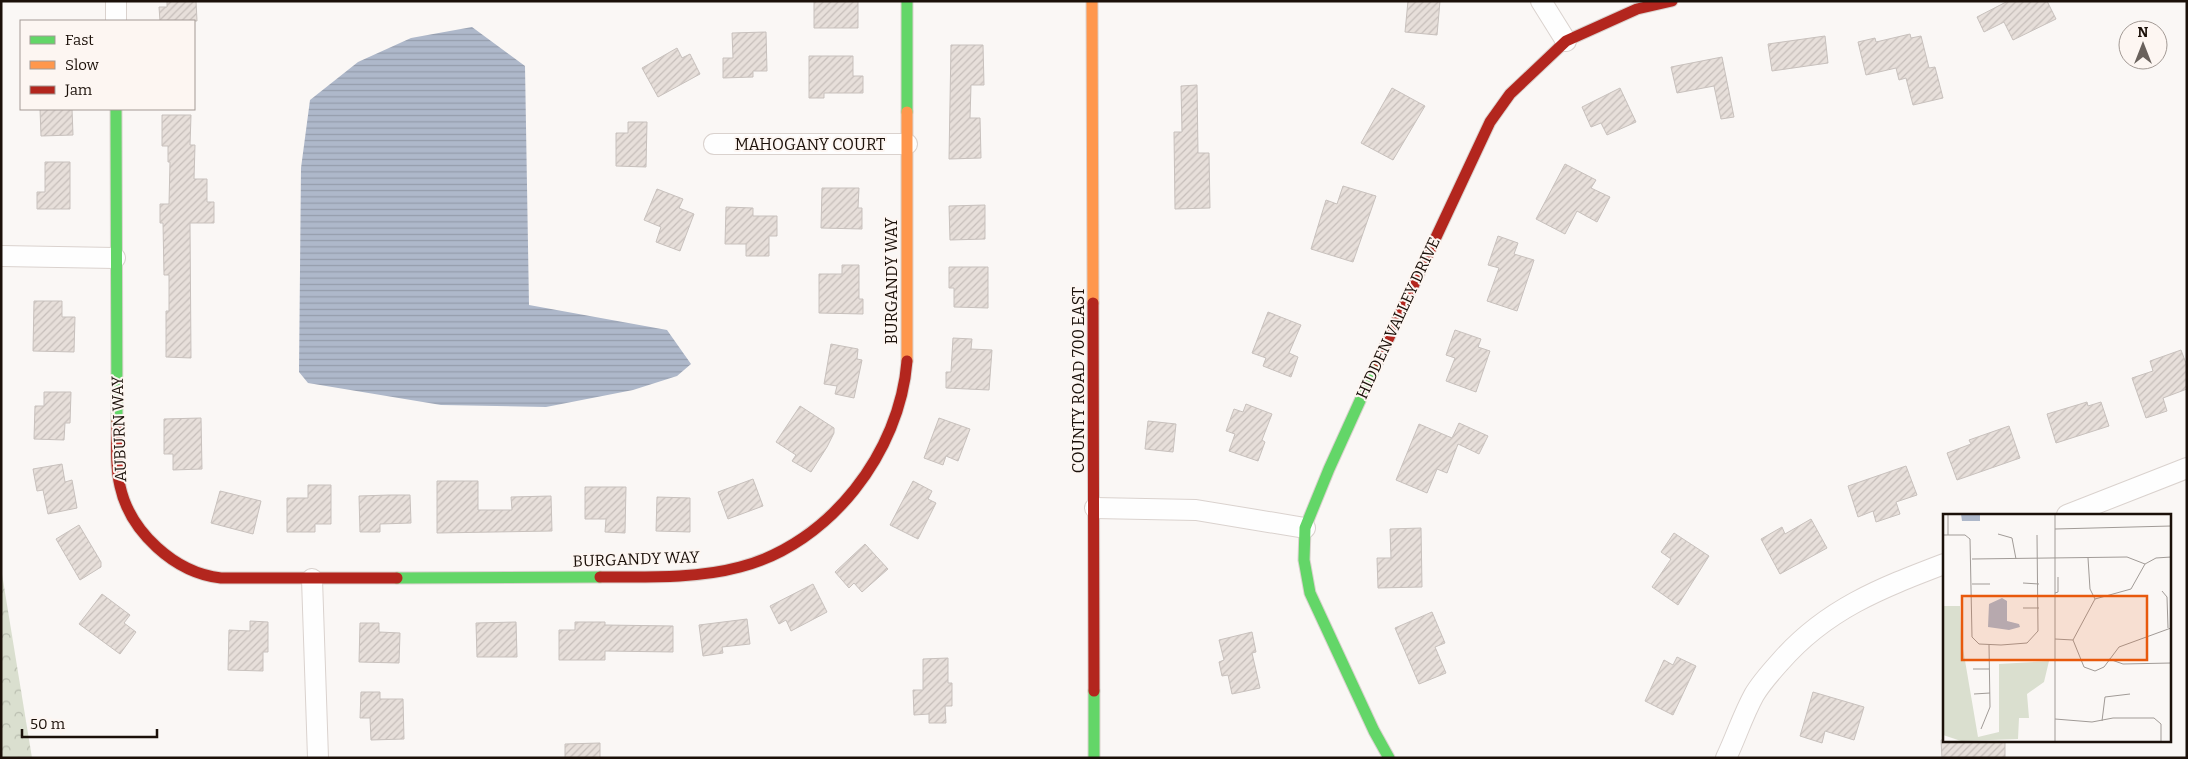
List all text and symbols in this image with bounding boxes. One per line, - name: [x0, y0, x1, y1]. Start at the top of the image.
- legend: [20, 20, 195, 110]
- north arrow: [2118, 20, 2168, 70]
- text: N: [2138, 24, 2149, 41]
- text: Fast: [65, 31, 94, 49]
- text: Slow: [65, 56, 100, 74]
- text: Jam: [64, 81, 93, 99]
- street label: MAHOGANY COURT: [735, 135, 885, 154]
- street label: BURGANDY WAY: [882, 217, 901, 345]
- street label: HIDDEN VALLEY DRIVE: [1352, 234, 1444, 402]
- street label: COUNTY ROAD 700 EAST: [1069, 287, 1088, 473]
- street label: AUBURN WAY: [108, 375, 130, 482]
- inset map: [1943, 514, 2170, 742]
- street label: BURGANDY WAY: [572, 547, 701, 571]
- scale bar: [22, 706, 158, 738]
- text: 50 m: [30, 715, 66, 733]

